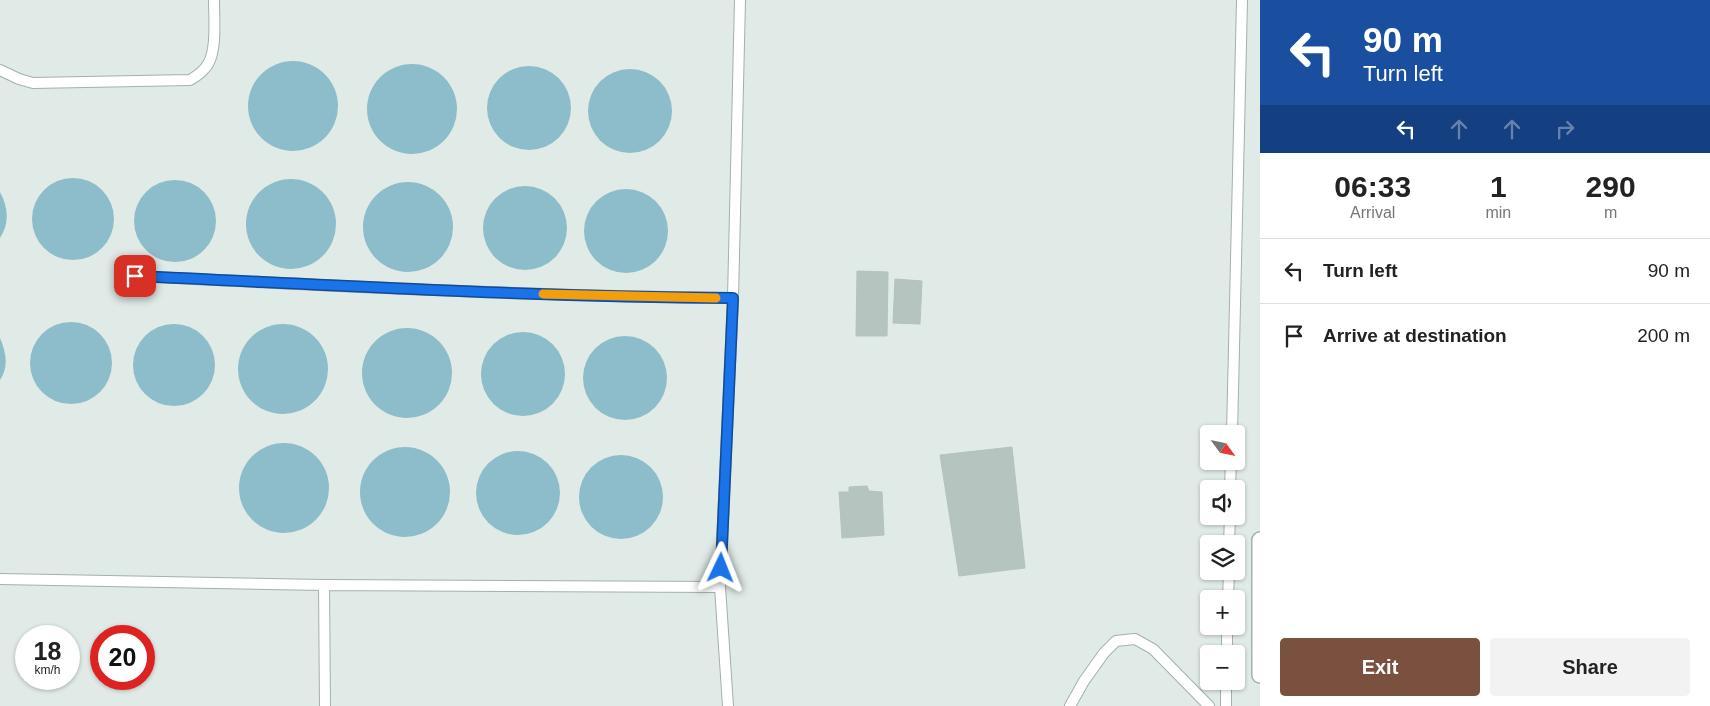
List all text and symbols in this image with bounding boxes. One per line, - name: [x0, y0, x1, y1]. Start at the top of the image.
- icon: left: [1280, 20, 1345, 85]
- text: 90 m: [1363, 20, 1443, 59]
- text: Turn left: [1363, 61, 1443, 86]
- icon: left: [1392, 115, 1420, 143]
- icon: ahead: [1445, 115, 1473, 143]
- icon: ahead: [1498, 115, 1526, 143]
- icon: right: [1551, 115, 1579, 143]
- text: 06:33: [1334, 170, 1411, 203]
- text: 1: [1490, 170, 1507, 203]
- text: 290: [1586, 170, 1636, 203]
- text: Arrival: [1350, 204, 1395, 221]
- text: min: [1485, 204, 1511, 221]
- text: m: [1604, 204, 1617, 221]
- pin: [114, 255, 156, 297]
- icon: left: [1280, 257, 1308, 285]
- text: Turn left: [1323, 260, 1398, 281]
- text: 90 m: [1648, 260, 1690, 281]
- icon: arrive: [121, 262, 149, 290]
- icon: arrive: [1280, 322, 1308, 350]
- text: Arrive at destination: [1323, 325, 1507, 346]
- text: 200 m: [1637, 325, 1690, 346]
- north arrow: [1200, 425, 1245, 470]
- map controls: [1200, 425, 1245, 690]
- button: sound: [1200, 480, 1245, 525]
- button: layers: [1200, 535, 1245, 580]
- position arrow: [694, 541, 746, 593]
- button: +: [1200, 590, 1245, 635]
- speed limit sign: 20: [90, 625, 155, 690]
- text: 18: [34, 637, 61, 665]
- button: Exit: [1280, 638, 1480, 696]
- button: Share: [1490, 638, 1690, 696]
- button: −: [1200, 645, 1245, 690]
- text: km/h: [34, 663, 61, 677]

